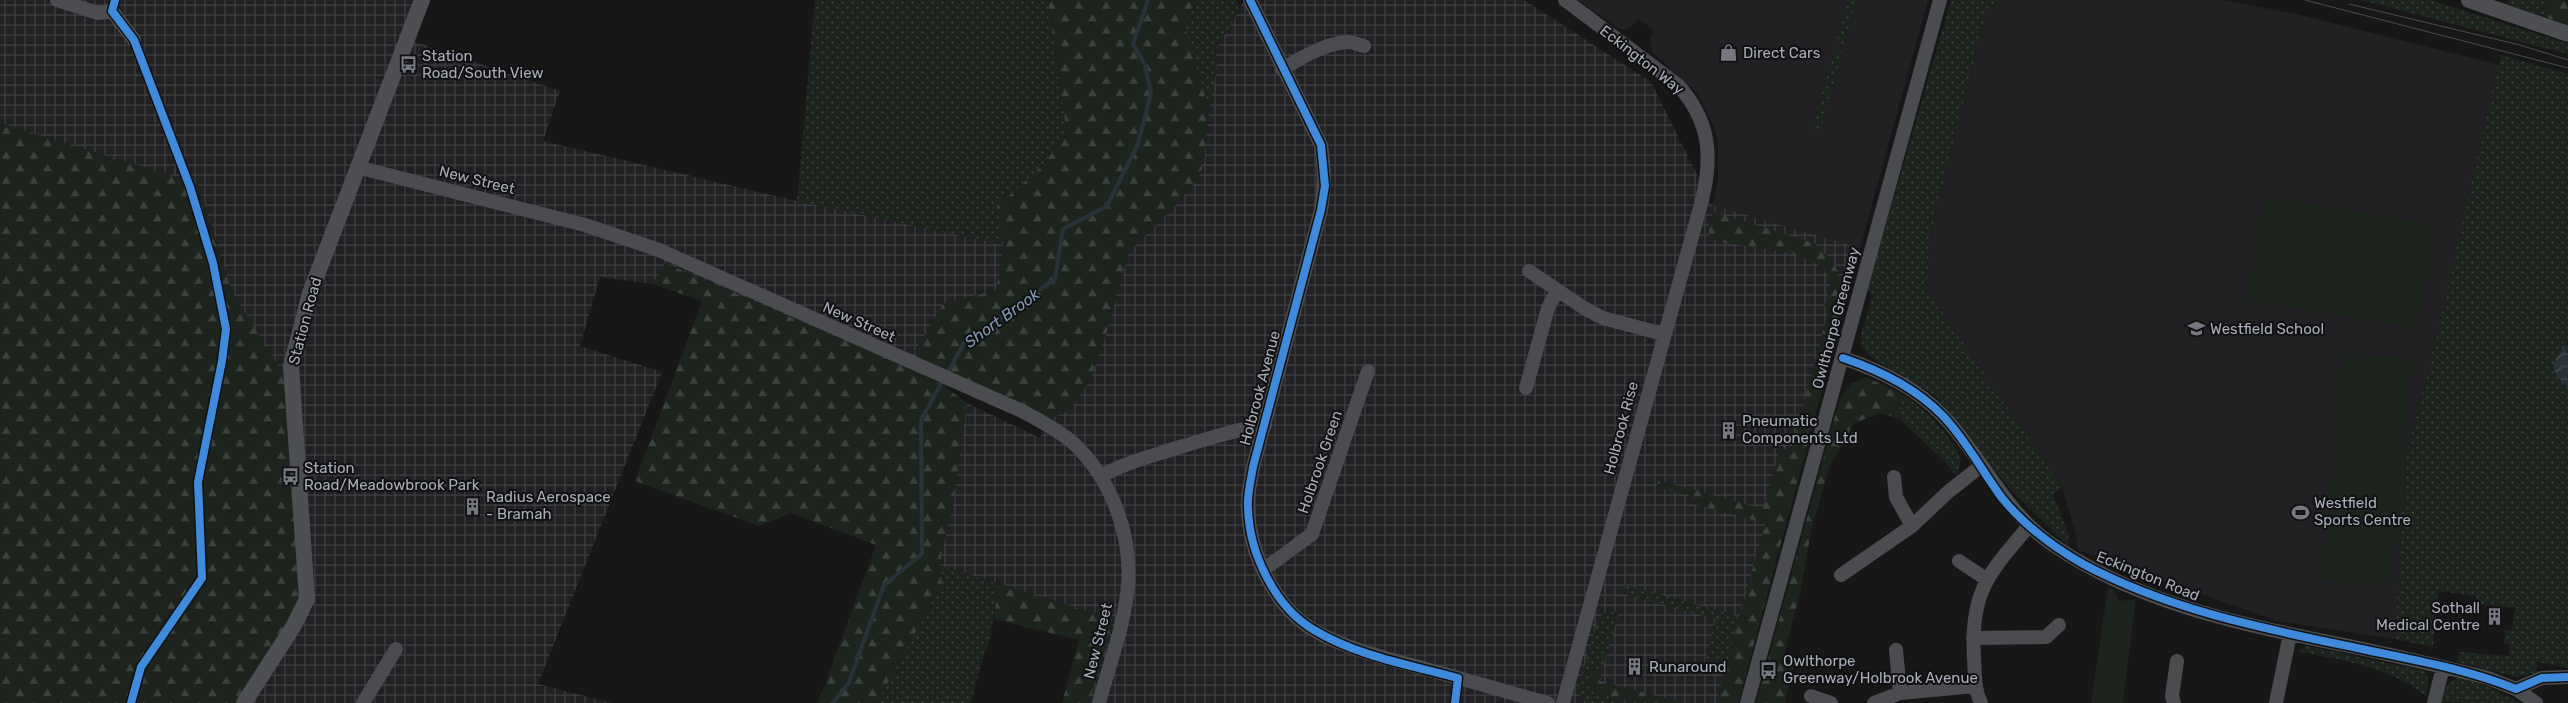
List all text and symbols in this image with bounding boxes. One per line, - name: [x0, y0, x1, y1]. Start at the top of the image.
- street label: Eckington Way: [1596, 22, 1688, 98]
- shop icon: Direct Cars: [1719, 43, 1739, 63]
- place label: Direct Cars: [1743, 44, 1821, 62]
- place label: Station Road/South View: [422, 47, 543, 82]
- bus stop icon: Station Road/South View: [398, 55, 418, 75]
- street label: New Street: [437, 162, 517, 198]
- street label: Owlthorpe Greenway: [1808, 245, 1864, 391]
- street label: Station Road: [285, 275, 325, 367]
- water label: Short Brook: [961, 284, 1044, 352]
- street label: New Street: [820, 298, 898, 346]
- school or university icon: Westfield School: [2186, 319, 2206, 339]
- place label: Westfield School: [2210, 320, 2324, 338]
- street label: Holbrook Avenue: [1236, 329, 1284, 447]
- street label: Holbrook Rise: [1600, 380, 1642, 476]
- street label: Holbrook Green: [1294, 408, 1346, 516]
- place label: Pneumatic Components Ltd: [1742, 412, 1858, 447]
- building icon: Pneumatic Components Ltd: [1718, 420, 1738, 440]
- place label: Station Road/Meadowbrook Park: [304, 459, 480, 494]
- bus stop icon: Station Road/Meadowbrook Park: [280, 467, 300, 487]
- place label: Radius Aerospace - Bramah: [486, 488, 611, 523]
- place label: Westfield Sports Centre: [2314, 494, 2411, 529]
- building icon: Radius Aerospace - Bramah: [462, 496, 482, 516]
- sports icon: Westfield Sports Centre: [2290, 502, 2310, 522]
- street label: Eckington Road: [2094, 547, 2202, 605]
- place label: Sothall Medical Centre: [2376, 599, 2480, 634]
- street label: New Street: [1080, 601, 1116, 681]
- building icon: Sothall Medical Centre: [2484, 607, 2504, 627]
- place label: Owlthorpe Greenway/Holbrook Avenue: [1783, 652, 1978, 687]
- building icon: Runaround: [1625, 657, 1645, 677]
- place label: Runaround: [1649, 658, 1726, 676]
- bus stop icon: Owlthorpe Greenway/Holbrook Avenue: [1759, 660, 1779, 680]

